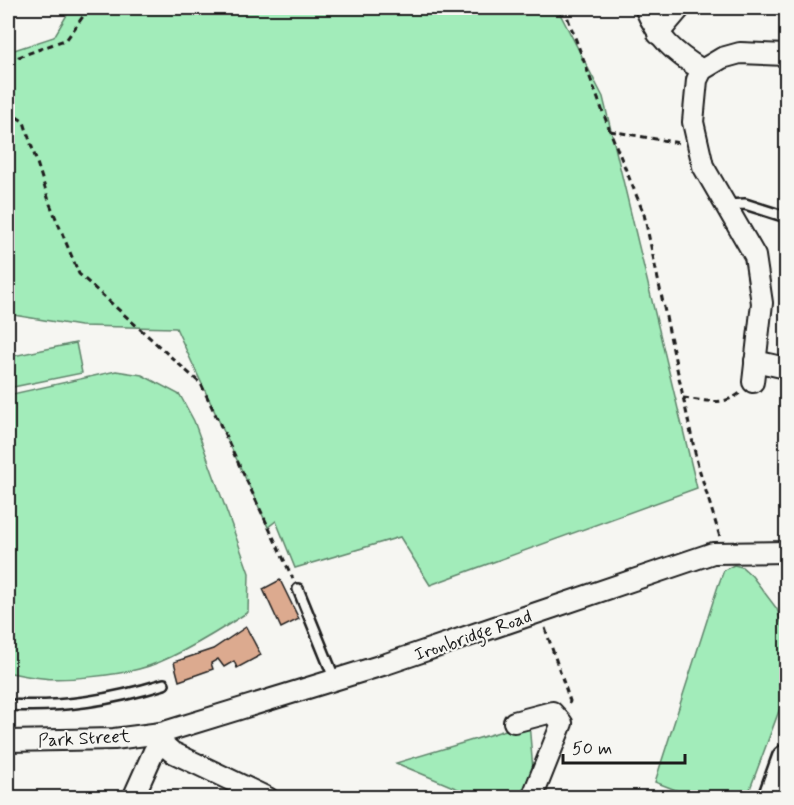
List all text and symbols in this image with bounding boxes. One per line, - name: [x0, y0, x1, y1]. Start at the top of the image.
- street label: Ironbridge Road: [412, 605, 536, 669]
- street label: Park Street: [37, 725, 131, 753]
- scale bar: [563, 727, 684, 765]
- text: 50 m: [572, 737, 612, 761]

